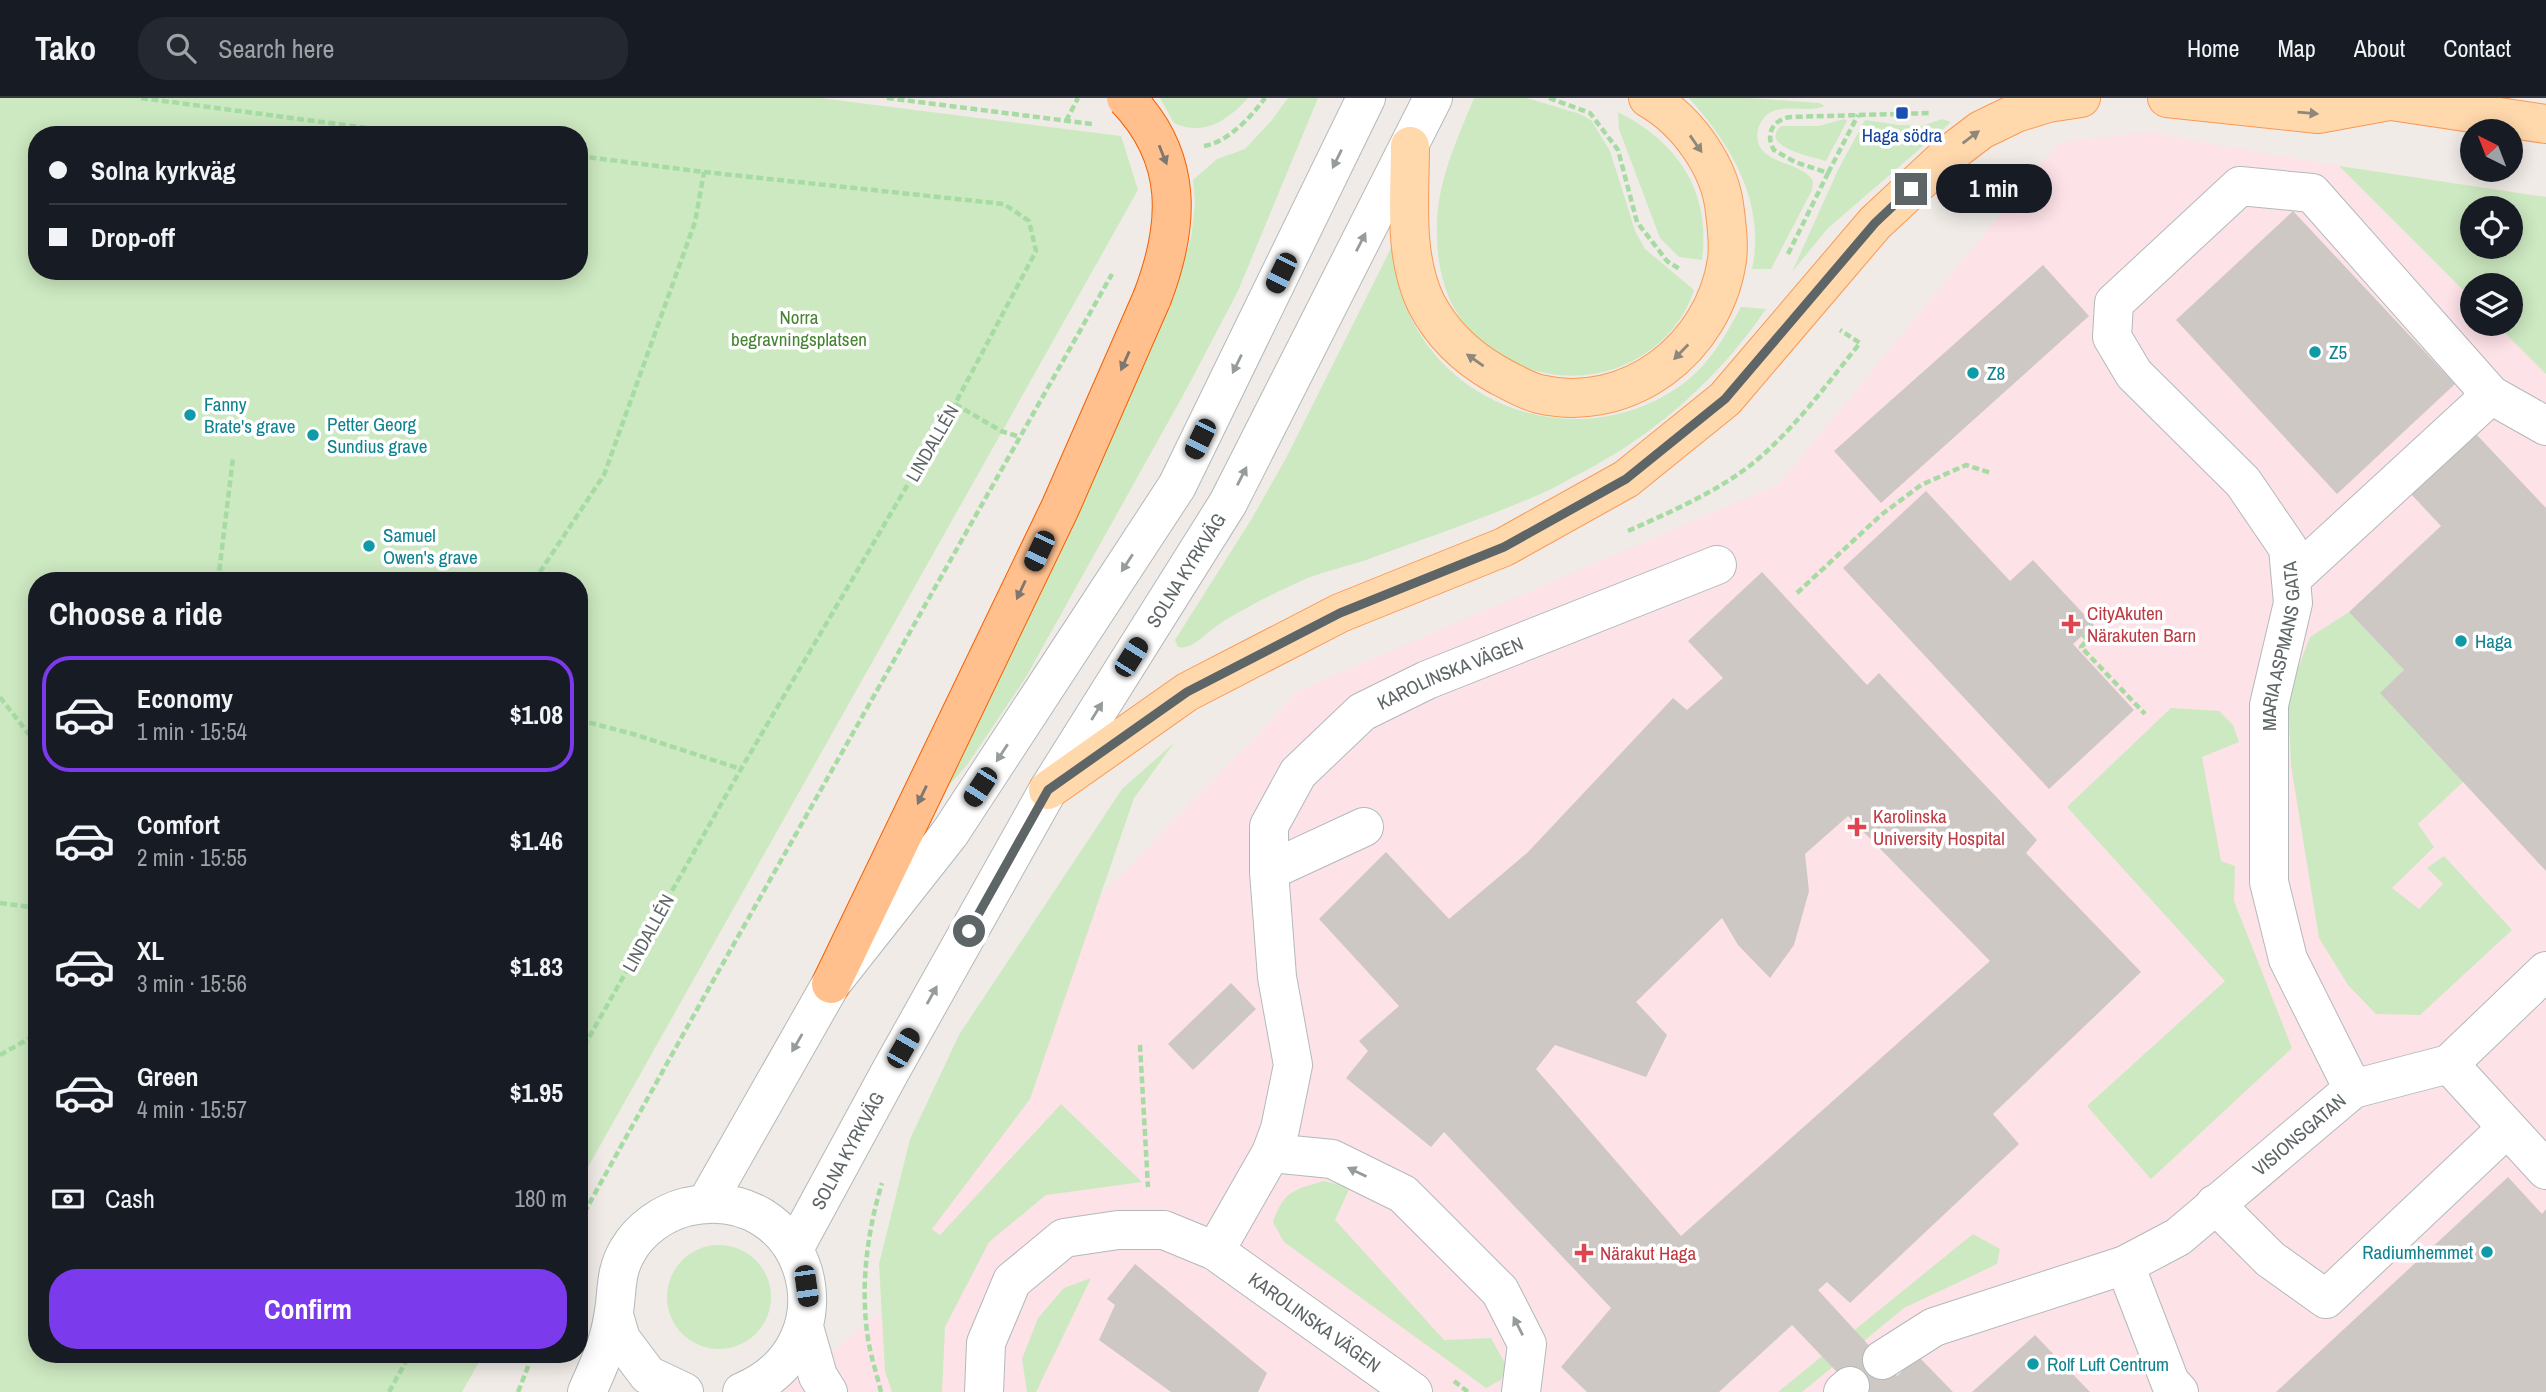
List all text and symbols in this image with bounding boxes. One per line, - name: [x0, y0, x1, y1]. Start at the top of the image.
- search box: [138, 17, 628, 80]
- text: Tako: [35, 26, 96, 70]
- icon: search: [162, 29, 200, 67]
- text: Search here: [218, 31, 334, 66]
- text: Home: [2187, 32, 2239, 64]
- text: Map: [2277, 32, 2316, 64]
- text: About: [2354, 32, 2405, 64]
- text: Contact: [2443, 32, 2511, 64]
- marker: Haga södra: [1894, 105, 1910, 121]
- one-way arrow: [2297, 108, 2319, 119]
- north arrow: [2460, 119, 2524, 182]
- map controls: [2460, 119, 2523, 336]
- place label: Haga södra: [1862, 122, 1943, 148]
- one-way arrow: [1962, 131, 1980, 145]
- one-way arrow: [1689, 135, 1702, 154]
- one-way arrow: [1157, 144, 1168, 165]
- one-way arrow: [1331, 149, 1342, 169]
- text: Solna kyrkväg: [91, 153, 236, 188]
- callout: 1 min: [1936, 164, 2051, 214]
- route end: [1895, 173, 1927, 205]
- text: 1 min: [1969, 173, 2019, 204]
- button: locate: [2460, 196, 2523, 259]
- text: Drop-off: [91, 220, 175, 255]
- one-way arrow: [1355, 232, 1366, 252]
- car: [1263, 250, 1300, 296]
- button: layers: [2460, 273, 2523, 336]
- park label: Norra begravningsplatsen: [731, 304, 867, 352]
- place label: Z5: [2329, 339, 2348, 365]
- one-way arrow: [1673, 343, 1689, 360]
- marker: Z5: [2307, 344, 2323, 360]
- one-way arrow: [1119, 350, 1130, 371]
- one-way arrow: [1466, 353, 1484, 367]
- one-way arrow: [1231, 354, 1242, 374]
- place label: Z8: [1987, 360, 2005, 386]
- marker: Z8: [1965, 365, 1981, 381]
- place label: Fanny Brate's grave: [204, 391, 295, 439]
- street label: LINDALLÉN: [900, 400, 964, 486]
- marker: Fanny Brate's grave: [182, 407, 198, 423]
- place label: Petter Georg Sundius grave: [327, 411, 427, 459]
- car: [1182, 416, 1219, 462]
- marker: Petter Georg Sundius grave: [305, 427, 321, 443]
- one-way arrow: [1236, 466, 1247, 486]
- street label: SOLNA KYRKVÄG: [1140, 508, 1232, 632]
- place label: Samuel Owen's grave: [383, 522, 478, 570]
- car: [1021, 528, 1058, 574]
- marker: Samuel Owen's grave: [361, 538, 377, 554]
- one-way arrow: [1121, 553, 1134, 572]
- street label: MARIA ASPMANS GATA: [2256, 559, 2306, 731]
- one-way arrow: [1015, 580, 1027, 600]
- text: Choose a ride: [49, 592, 223, 635]
- place label: CityAkuten Närakuten Barn: [2087, 600, 2196, 648]
- marker: CityAkuten Närakuten Barn: [2061, 614, 2081, 634]
- place label: Haga: [2475, 628, 2513, 654]
- street label: KAROLINSKA VÄGEN: [1373, 630, 1527, 716]
- marker: Haga: [2453, 633, 2469, 649]
- car: [1111, 634, 1152, 680]
- text: Economy: [137, 681, 233, 716]
- icon: car: [53, 683, 116, 746]
- text: $1.08: [510, 697, 563, 732]
- one-way arrow: [1090, 702, 1103, 721]
- text: 1 min · 15:54: [137, 716, 247, 747]
- one-way arrow: [995, 744, 1009, 762]
- car: [960, 764, 1001, 810]
- one-way arrow: [916, 785, 928, 805]
- place label: Karolinska University Hospital: [1873, 803, 2005, 851]
- text: Comfort: [137, 807, 220, 842]
- icon: car: [53, 809, 116, 872]
- marker: Karolinska University Hospital: [1847, 817, 1867, 837]
- text: $1.46: [510, 823, 563, 858]
- text: 2 min · 15:55: [137, 842, 247, 873]
- street label: LINDALLÉN: [616, 890, 680, 976]
- route start: [953, 915, 985, 947]
- text: XL: [137, 933, 164, 968]
- icon: car: [53, 935, 116, 998]
- text: $1.83: [510, 949, 563, 984]
- text: 3 min · 15:56: [137, 968, 247, 999]
- one-way arrow: [926, 986, 938, 1005]
- car: [884, 1025, 923, 1071]
- one-way arrow: [791, 1033, 803, 1053]
- text: Green: [137, 1059, 199, 1094]
- icon: car: [53, 1061, 116, 1124]
- text: $1.95: [510, 1075, 563, 1110]
- street label: SOLNA KYRKVÄG: [805, 1087, 890, 1214]
- street label: VISIONSGATAN: [2247, 1088, 2351, 1182]
- text: 4 min · 15:57: [137, 1094, 247, 1125]
- one-way arrow: [1347, 1166, 1367, 1177]
- icon: cash: [49, 1180, 87, 1218]
- text: Cash: [105, 1181, 155, 1216]
- text: 180 m: [515, 1183, 567, 1214]
- place label: Radiumhemmet: [2362, 1239, 2474, 1265]
- place label: Närakut Haga: [1600, 1240, 1696, 1266]
- marker: Närakut Haga: [1574, 1243, 1594, 1263]
- marker: Radiumhemmet: [2479, 1244, 2495, 1260]
- car: [793, 1264, 820, 1308]
- street label: KAROLINSKA VÄGEN: [1243, 1266, 1386, 1378]
- button: Confirm: [49, 1269, 567, 1349]
- one-way arrow: [1512, 1316, 1523, 1336]
- place label: Rolf Luft Centrum: [2047, 1351, 2169, 1377]
- marker: Rolf Luft Centrum: [2025, 1356, 2041, 1372]

